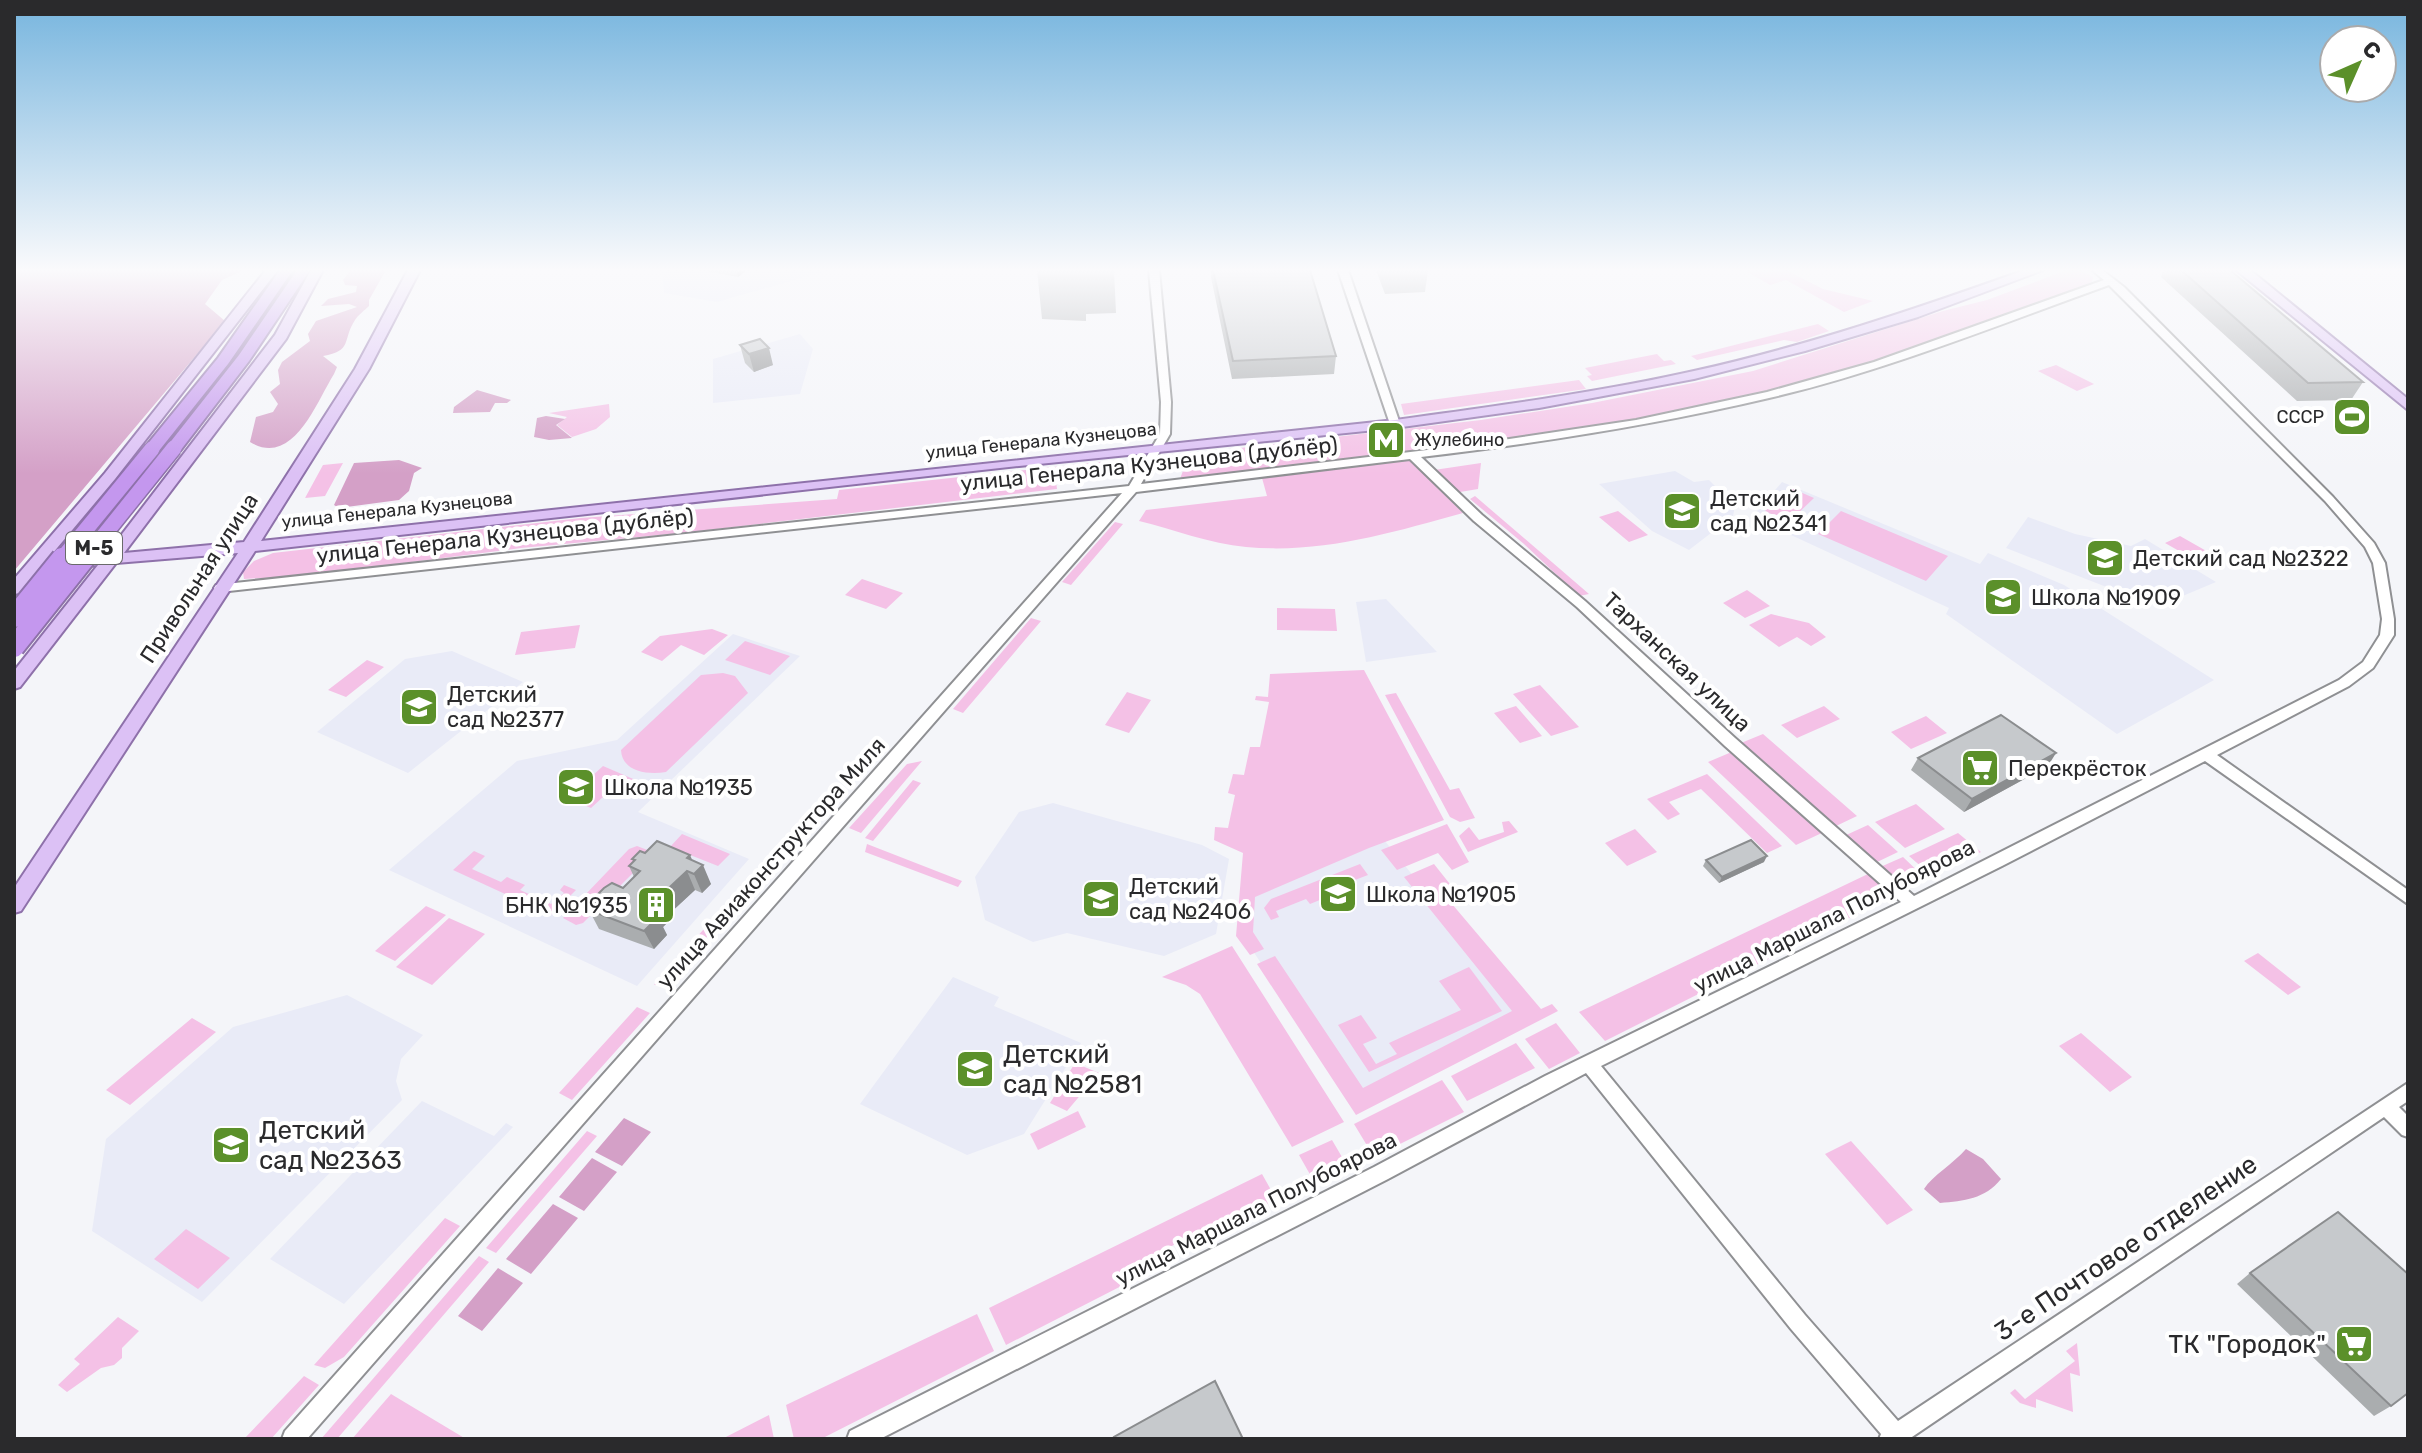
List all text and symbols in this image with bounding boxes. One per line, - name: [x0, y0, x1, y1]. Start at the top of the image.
- north arrow: [2318, 24, 2398, 104]
- text: С: [2357, 35, 2387, 65]
- sports icon: СССР: [2331, 396, 2373, 438]
- place label: СССР: [2276, 406, 2324, 428]
- street label: улица Генерала Кузнецова: [924, 418, 1158, 464]
- metro station icon: Жулебино: [1365, 419, 1407, 461]
- place label: Жулебино: [1414, 429, 1504, 451]
- street label: улица Генерала Кузнецова (дублёр): [959, 431, 1339, 497]
- place label: Детский сад №2341: [1710, 485, 1827, 537]
- street label: улица Генерала Кузнецова: [280, 487, 514, 533]
- street label: Привольная улица: [134, 488, 264, 668]
- school or university icon: Детский сад №2341: [1661, 490, 1703, 532]
- street label: улица Генерала Кузнецова (дублёр): [315, 503, 695, 569]
- road number: М-5: [66, 532, 122, 564]
- school or university icon: Детский сад №2322: [2084, 537, 2126, 579]
- place label: Детский сад №2322: [2133, 545, 2349, 572]
- school or university icon: Школа №1909: [1982, 576, 2024, 618]
- place label: Школа №1909: [2031, 584, 2181, 611]
- street label: Тарханская улица: [1598, 587, 1756, 737]
- place label: Детский сад №2377: [447, 681, 564, 733]
- school or university icon: Детский сад №2377: [398, 686, 440, 728]
- street label: улица Авиаконструктора Миля: [651, 732, 891, 994]
- supermarket icon: Перекрёсток: [1959, 747, 2001, 789]
- place label: Перекрёсток: [2008, 755, 2147, 782]
- school or university icon: Школа №1935: [555, 766, 597, 808]
- place label: Школа №1935: [604, 774, 753, 801]
- street label: улица Маршала Полубоярова: [1689, 833, 1979, 999]
- place label: Детский сад №2406: [1129, 873, 1251, 925]
- school or university icon: Школа №1905: [1317, 873, 1359, 915]
- school or university icon: Детский сад №2406: [1080, 878, 1122, 920]
- place label: Школа №1905: [1366, 881, 1516, 908]
- building icon: БНК №1935: [635, 884, 677, 926]
- place label: БНК №1935: [505, 892, 628, 919]
- place label: Детский сад №2581: [1003, 1039, 1142, 1100]
- school or university icon: Детский сад №2581: [954, 1048, 996, 1090]
- place label: Детский сад №2363: [259, 1115, 402, 1176]
- school or university icon: Детский сад №2363: [210, 1124, 252, 1166]
- street label: улица Маршала Полубоярова: [1111, 1126, 1401, 1292]
- street label: 3-е Почтовое отделение: [1989, 1149, 2263, 1347]
- supermarket icon: ТК "Городок": [2333, 1323, 2375, 1365]
- place label: ТК "Городок": [2168, 1329, 2326, 1360]

